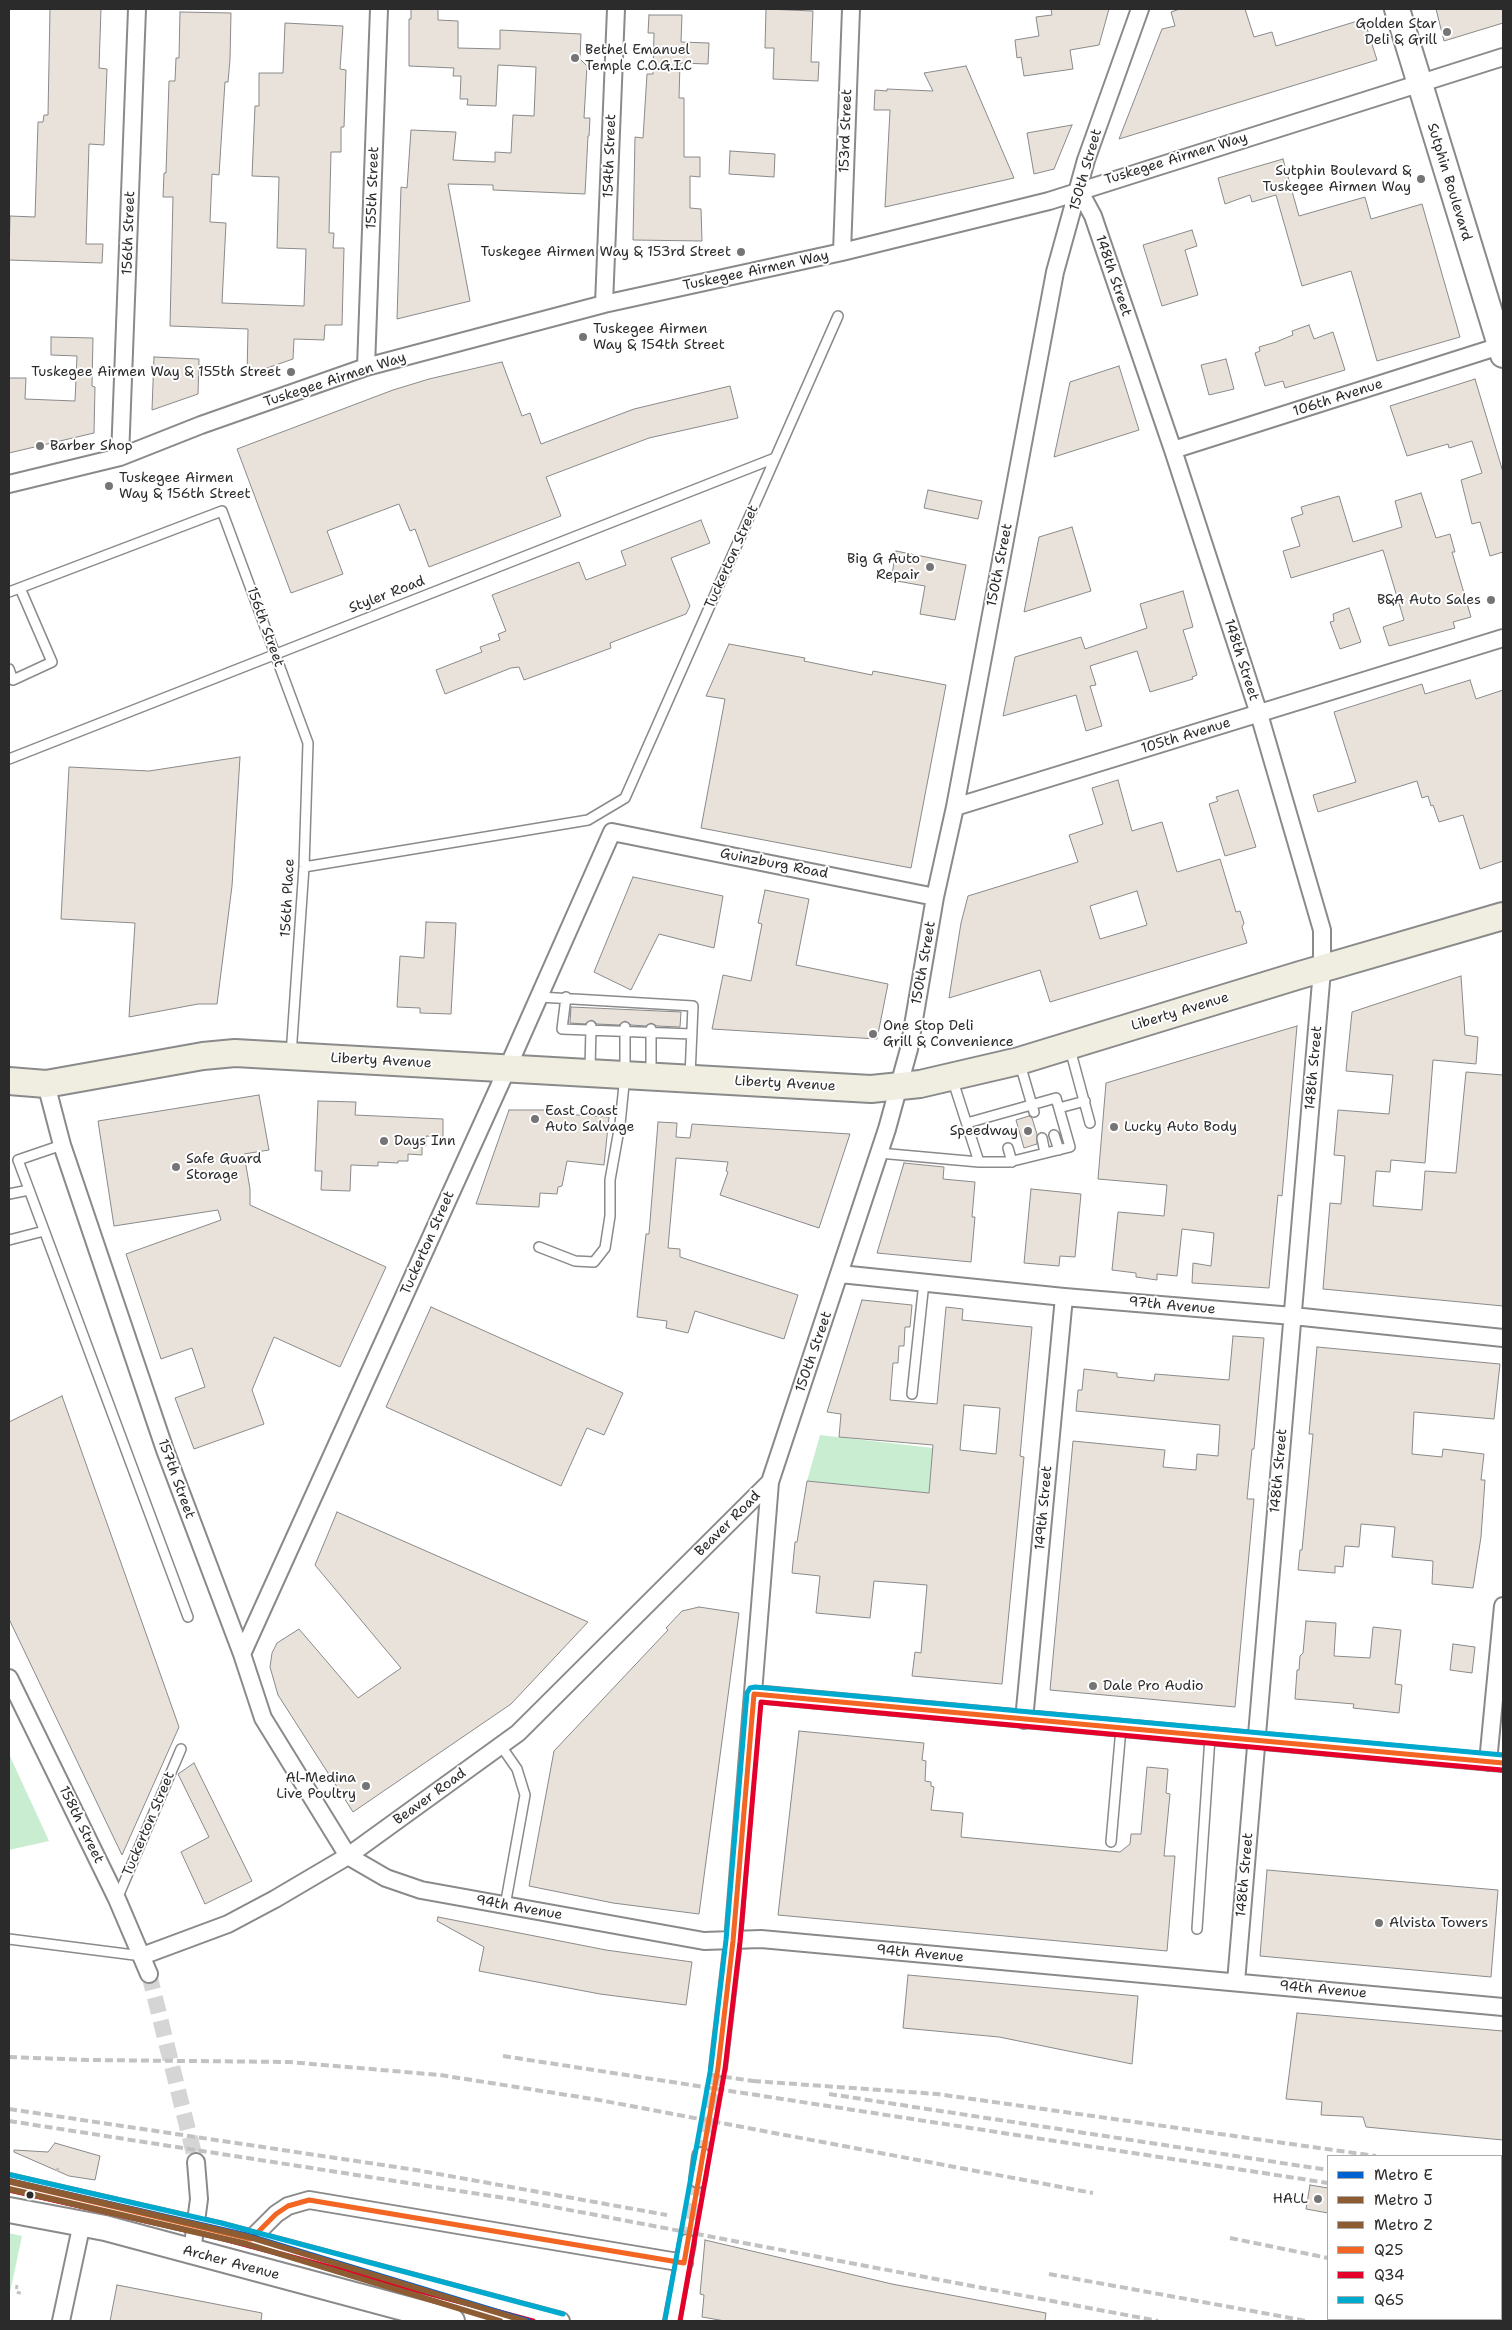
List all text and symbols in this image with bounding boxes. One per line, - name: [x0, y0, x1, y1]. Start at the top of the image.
- place label: Golden Star Deli & Grill: [1355, 16, 1437, 48]
- marker: Golden Star Deli & Grill: [1441, 26, 1453, 38]
- place label: Bethel Emanuel Temple C.O.G.I.C: [585, 42, 692, 74]
- marker: Bethel Emanuel Temple C.O.G.I.C: [569, 52, 581, 64]
- street label: 153rd Street: [836, 89, 856, 173]
- street label: 154th Street: [600, 114, 620, 198]
- street label: Sutphin Boulevard: [1423, 121, 1475, 243]
- street label: 150th Street: [1066, 127, 1106, 213]
- street label: Tuskegee Airmen Way: [1103, 129, 1249, 189]
- street label: 155th Street: [363, 146, 383, 230]
- place label: Sutphin Boulevard & Tuskegee Airmen Way: [1262, 163, 1411, 196]
- marker: Sutphin Boulevard & Tuskegee Airmen Way: [1415, 173, 1427, 185]
- street label: 156th Street: [119, 191, 139, 275]
- street label: 148th Street: [1091, 233, 1135, 319]
- place label: Tuskegee Airmen Way & 153rd Street: [480, 244, 731, 260]
- marker: Tuskegee Airmen Way & 153rd Street: [735, 246, 747, 258]
- street label: Tuskegee Airmen Way: [682, 247, 830, 295]
- place label: Tuskegee Airmen Way & 154th Street: [593, 321, 725, 354]
- marker: Tuskegee Airmen Way & 154th Street: [577, 331, 589, 343]
- street label: Tuskegee Airmen Way: [262, 349, 408, 411]
- place label: Tuskegee Airmen Way & 155th Street: [31, 364, 281, 380]
- marker: Tuskegee Airmen Way & 155th Street: [285, 366, 297, 378]
- street label: 106th Avenue: [1291, 376, 1385, 420]
- place label: Barber Shop: [50, 438, 133, 454]
- marker: Barber Shop: [34, 440, 46, 452]
- place label: Tuskegee Airmen Way & 156th Street: [119, 470, 251, 502]
- marker: Tuskegee Airmen Way & 156th Street: [103, 480, 115, 492]
- street label: Tuckerton Street: [702, 502, 762, 612]
- street label: 150th Street: [984, 522, 1016, 608]
- place label: Big G Auto Repair: [847, 551, 920, 584]
- marker: Big G Auto Repair: [924, 561, 936, 573]
- street label: Styler Road: [347, 573, 427, 617]
- street label: 156th Street: [243, 585, 287, 669]
- place label: B&A Auto Sales: [1377, 592, 1481, 608]
- marker: B&A Auto Sales: [1485, 594, 1497, 606]
- street label: 148th Street: [1220, 617, 1262, 703]
- street label: 105th Avenue: [1139, 714, 1233, 758]
- street label: Guinzburg Road: [719, 845, 829, 883]
- street label: 156th Place: [278, 858, 298, 938]
- street label: 150th Street: [908, 920, 940, 1006]
- street label: Liberty Avenue: [1129, 989, 1231, 1035]
- place label: One Stop Deli Grill & Convenience: [883, 1018, 1014, 1050]
- street label: 148th Street: [1302, 1025, 1326, 1111]
- marker: One Stop Deli Grill & Convenience: [867, 1028, 879, 1040]
- street label: Liberty Avenue: [330, 1050, 432, 1072]
- street label: Liberty Avenue: [734, 1073, 836, 1095]
- place label: East Coast Auto Salvage: [545, 1103, 634, 1136]
- marker: East Coast Auto Salvage: [529, 1113, 541, 1125]
- place label: Lucky Auto Body: [1124, 1119, 1237, 1135]
- marker: Lucky Auto Body: [1108, 1121, 1120, 1133]
- place label: Speedway: [950, 1123, 1018, 1139]
- marker: Speedway: [1022, 1125, 1034, 1137]
- place label: Days Inn: [394, 1133, 456, 1149]
- marker: Days Inn: [378, 1135, 390, 1147]
- place label: Safe Guard Storage: [186, 1151, 261, 1184]
- marker: Safe Guard Storage: [170, 1161, 182, 1173]
- street label: Tuckerton Street: [398, 1188, 458, 1298]
- street label: 97th Avenue: [1128, 1294, 1216, 1318]
- street label: 150th Street: [792, 1309, 836, 1395]
- street label: 148th Street: [1267, 1428, 1291, 1514]
- street label: 157th Street: [154, 1437, 198, 1521]
- street label: 149th Street: [1032, 1465, 1056, 1551]
- street label: Beaver Road: [692, 1488, 764, 1560]
- place label: Dale Pro Audio: [1103, 1678, 1204, 1694]
- marker: Dale Pro Audio: [1087, 1680, 1099, 1692]
- street label: Beaver Road: [390, 1765, 470, 1829]
- street label: Tuckerton Street: [119, 1769, 179, 1879]
- place label: Al-Medina Live Poultry: [276, 1770, 356, 1802]
- marker: Al-Medina Live Poultry: [360, 1780, 372, 1792]
- street label: 158th Street: [55, 1784, 107, 1866]
- street label: 148th Street: [1233, 1832, 1257, 1918]
- street label: 94th Avenue: [474, 1892, 564, 1924]
- place label: Alvista Towers: [1389, 1915, 1488, 1931]
- marker: Alvista Towers: [1373, 1917, 1385, 1929]
- street label: 94th Avenue: [876, 1942, 964, 1966]
- street label: 94th Avenue: [1279, 1978, 1367, 2002]
- legend: [1327, 2155, 1502, 2320]
- text: Metro E: [1374, 2165, 1433, 2185]
- unlabelled marker: [25, 2190, 35, 2200]
- text: Metro J: [1374, 2190, 1432, 2210]
- place label: HALL: [1273, 2191, 1308, 2207]
- marker: HALL: [1312, 2193, 1324, 2205]
- text: Metro Z: [1374, 2215, 1433, 2235]
- text: Q25: [1374, 2240, 1404, 2260]
- street label: Archer Avenue: [181, 2242, 281, 2284]
- text: Q34: [1374, 2265, 1405, 2285]
- text: Q65: [1374, 2290, 1404, 2310]

